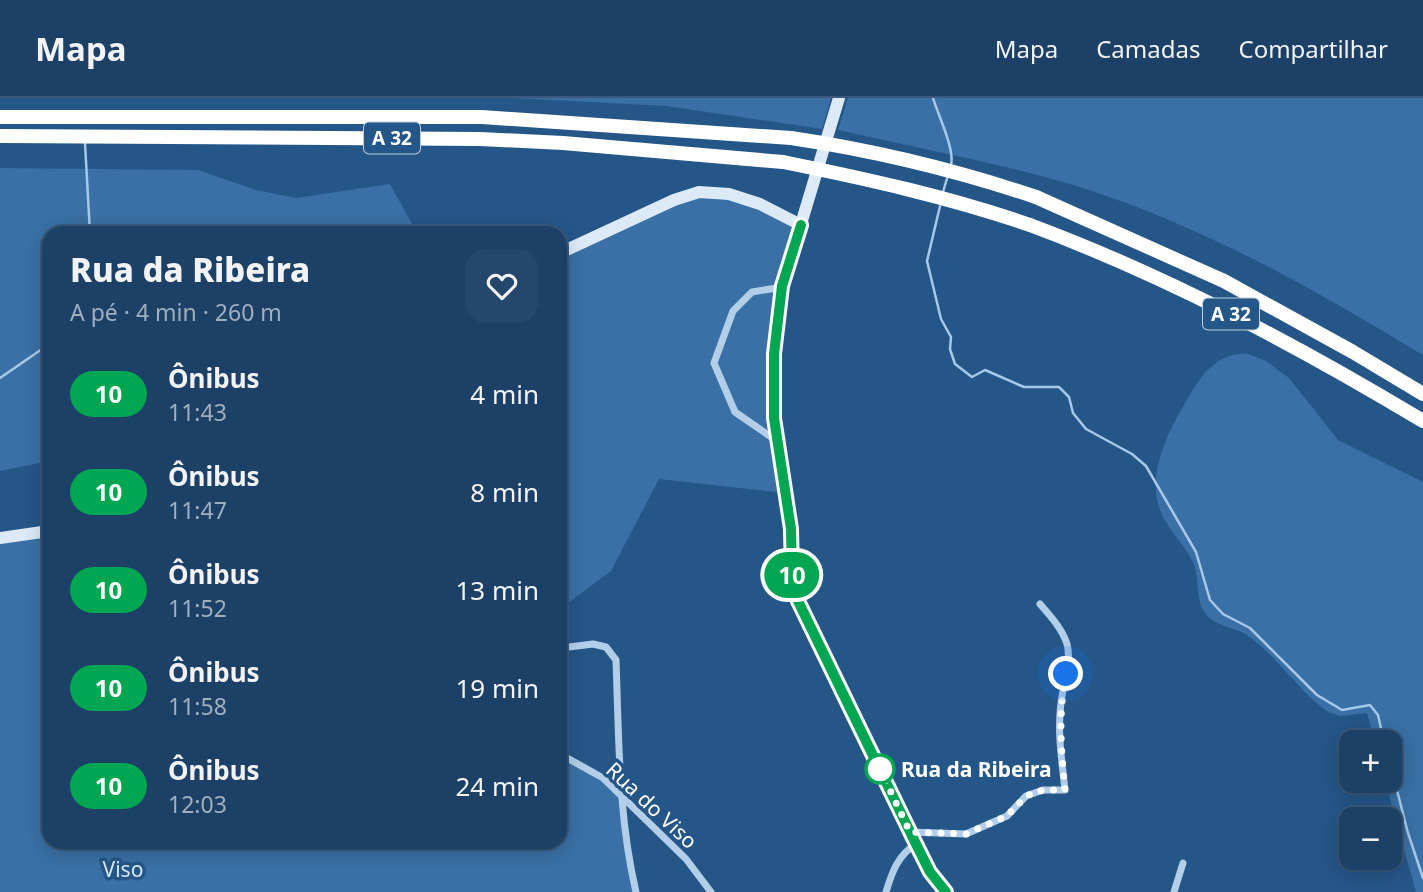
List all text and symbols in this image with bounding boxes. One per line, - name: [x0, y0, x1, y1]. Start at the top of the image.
- text: Mapa: [35, 26, 127, 71]
- text: Mapa: [995, 32, 1058, 65]
- text: Camadas: [1096, 32, 1200, 65]
- text: Compartilhar: [1238, 32, 1388, 65]
- road number: A 32: [364, 122, 420, 154]
- text: Rua da Ribeira: [70, 247, 310, 292]
- button: heart: [465, 249, 539, 323]
- text: A pé · 4 min · 260 m: [70, 296, 282, 328]
- road number: A 32: [1203, 298, 1259, 330]
- text: Ônibus: [168, 360, 260, 396]
- text: 4 min: [470, 376, 539, 412]
- text: 10: [95, 377, 122, 410]
- text: 11:43: [168, 396, 227, 428]
- text: Ônibus: [168, 458, 260, 494]
- text: 8 min: [470, 474, 539, 510]
- text: 10: [95, 475, 122, 508]
- text: 11:47: [168, 494, 227, 526]
- line badge: 10: [760, 552, 824, 598]
- text: Ônibus: [168, 556, 260, 592]
- text: 10: [778, 558, 806, 591]
- text: 13 min: [455, 572, 539, 608]
- text: 10: [95, 573, 122, 606]
- text: 11:52: [168, 592, 227, 624]
- text: Ônibus: [168, 654, 260, 690]
- your location: [1048, 656, 1083, 691]
- text: 19 min: [455, 670, 539, 706]
- text: 10: [95, 671, 122, 704]
- text: 11:58: [168, 690, 227, 722]
- map controls: [1339, 730, 1402, 870]
- button: +: [1339, 730, 1402, 793]
- text: Ônibus: [168, 752, 260, 788]
- marker: Rua da Ribeira: [865, 754, 895, 784]
- street label: Rua do Viso: [600, 755, 704, 855]
- place label: Rua da Ribeira: [901, 755, 1051, 783]
- text: 24 min: [455, 768, 539, 804]
- text: 10: [95, 769, 122, 802]
- text: 12:03: [168, 788, 227, 820]
- button: −: [1339, 807, 1402, 870]
- park label: Viso: [103, 855, 143, 883]

